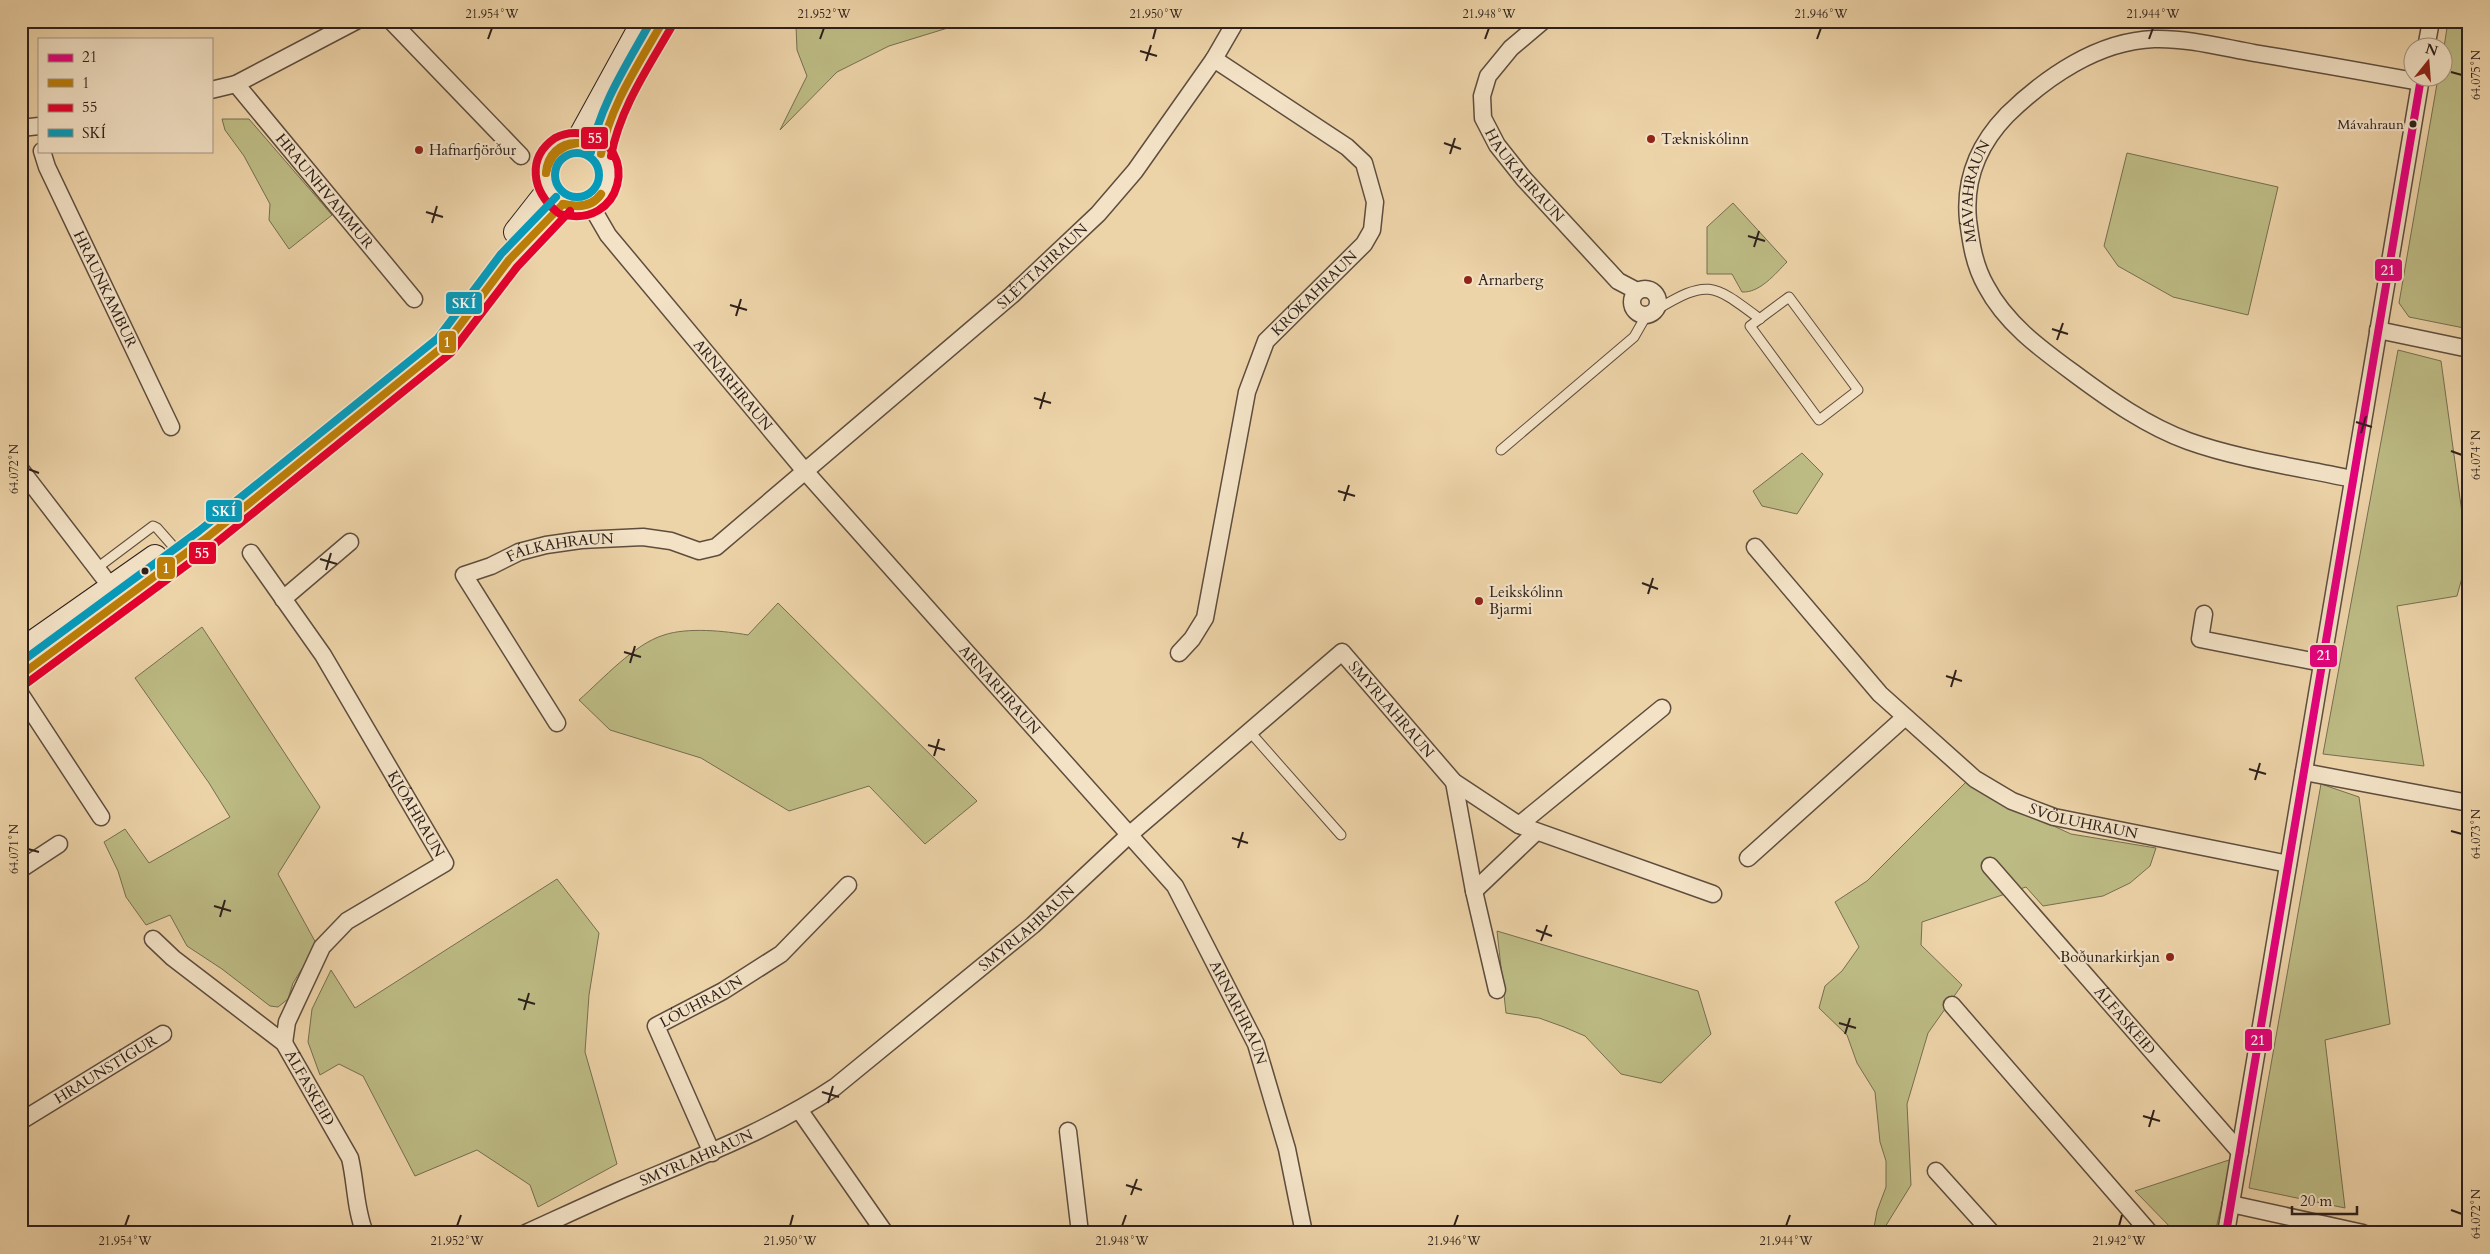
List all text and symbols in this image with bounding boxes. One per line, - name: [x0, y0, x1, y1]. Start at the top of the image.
- text: 21.954°W: [465, 6, 519, 22]
- text: 21.952°W: [797, 6, 851, 22]
- text: 21.950°W: [1129, 6, 1183, 22]
- text: 21.948°W: [1462, 6, 1516, 22]
- text: 21.946°W: [1794, 6, 1848, 22]
- text: 21.944°W: [2126, 6, 2180, 22]
- legend: [38, 38, 212, 152]
- north arrow: [2402, 38, 2452, 88]
- text: N: [2423, 39, 2440, 61]
- text: 21: [82, 47, 97, 67]
- text: 64.075°N: [2468, 49, 2484, 100]
- text: 1: [82, 73, 90, 93]
- text: 55: [82, 97, 97, 117]
- place label: Mávahraun: [2337, 115, 2404, 134]
- marker: Mávahraun: [2408, 119, 2418, 129]
- text: SKÍ: [82, 123, 106, 143]
- street label: HAUKAHRAUN: [1480, 125, 1569, 226]
- line badge: 55: [580, 126, 609, 150]
- street label: HRAUNHVAMMUR: [271, 129, 379, 253]
- text: 55: [588, 129, 602, 148]
- place label: Tækniskólinn: [1661, 129, 1750, 149]
- marker: Tækniskólinn: [1645, 133, 1657, 145]
- street label: MÁVAHRAUN: [1957, 136, 1995, 244]
- place label: Hafnarfjörður: [429, 140, 517, 160]
- marker: Hafnarfjörður: [413, 144, 425, 156]
- street label: SLÉTTAHRAUN: [993, 219, 1092, 313]
- street label: HRAUNKAMBUR: [69, 227, 142, 351]
- street label: KRÓKAHRAUN: [1267, 246, 1362, 340]
- line badge: 21: [2374, 258, 2403, 282]
- text: 21: [2381, 261, 2395, 280]
- place label: Arnarberg: [1478, 270, 1544, 290]
- marker: Arnarberg: [1462, 274, 1474, 286]
- line badge: SKÍ: [445, 291, 483, 315]
- text: SKÍ: [452, 293, 476, 313]
- line badge: 1: [438, 330, 457, 354]
- text: 1: [443, 333, 451, 352]
- street label: ARNARHRAUN: [689, 335, 777, 435]
- text: 64.074°N: [2468, 429, 2484, 480]
- text: 64.072°N: [6, 443, 22, 494]
- line badge: SKÍ: [205, 499, 243, 523]
- text: SKÍ: [212, 501, 236, 521]
- street label: FÁLKAHRAUN: [503, 528, 614, 567]
- line badge: 55: [188, 541, 217, 565]
- text: 55: [195, 544, 209, 563]
- line badge: 1: [156, 556, 176, 580]
- text: 1: [162, 559, 170, 578]
- unlabelled marker: [140, 566, 150, 576]
- place label: Leikskólinn Bjarmi: [1489, 582, 1564, 619]
- marker: Leikskólinn Bjarmi: [1473, 595, 1485, 607]
- street label: ARNARHRAUN: [955, 640, 1045, 739]
- line badge: 21: [2309, 644, 2338, 668]
- text: 21: [2317, 646, 2331, 665]
- street label: SMYRLAHRAUN: [1344, 657, 1439, 762]
- street label: KJÓAHRAUN: [383, 767, 450, 861]
- street label: SVÖLUHRAUN: [2026, 798, 2140, 844]
- text: 64.073°N: [2468, 808, 2484, 859]
- text: 64.071°N: [6, 823, 22, 874]
- street label: SMYRLAHRAUN: [974, 881, 1079, 976]
- place label: Boðunarkirkjan: [2060, 947, 2160, 967]
- marker: Boðunarkirkjan: [2164, 951, 2176, 963]
- street label: ARNARHRAUN: [1205, 957, 1272, 1067]
- street label: LÓUHRAUN: [656, 971, 747, 1032]
- street label: ÁLFASKEIÐ: [2090, 982, 2160, 1059]
- line badge: 21: [2244, 1028, 2273, 1052]
- street label: HRAUNSTÍGUR: [50, 1030, 161, 1108]
- text: 21: [2251, 1031, 2265, 1050]
- street label: ÁLFASKEIÐ: [280, 1046, 339, 1129]
- street label: SMYRLAHRAUN: [636, 1124, 756, 1191]
- scale bar: [2292, 1184, 2358, 1216]
- text: 64.072°N: [2468, 1188, 2484, 1239]
- text: 20 m: [2300, 1191, 2332, 1211]
- text: 21.954°W: [98, 1233, 152, 1249]
- text: 21.952°W: [430, 1233, 484, 1249]
- text: 21.950°W: [763, 1233, 817, 1249]
- text: 21.948°W: [1095, 1233, 1149, 1249]
- text: 21.946°W: [1427, 1233, 1481, 1249]
- text: 21.944°W: [1759, 1233, 1813, 1249]
- text: 21.942°W: [2092, 1233, 2146, 1249]

